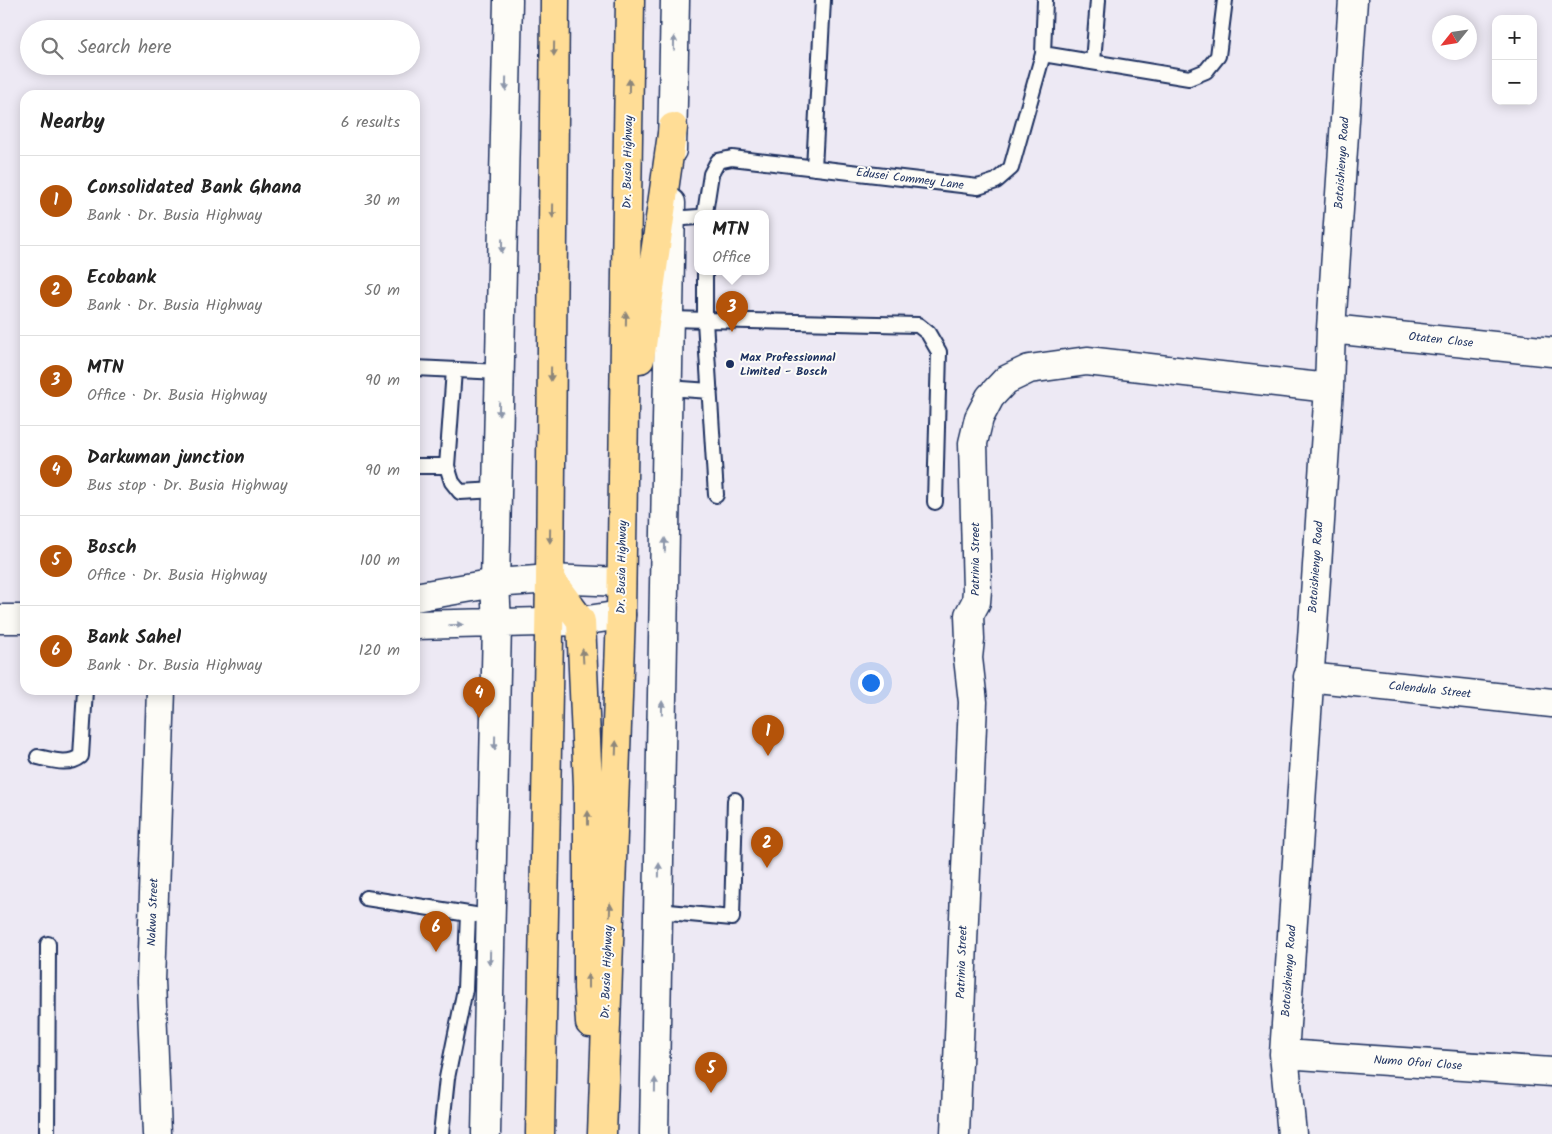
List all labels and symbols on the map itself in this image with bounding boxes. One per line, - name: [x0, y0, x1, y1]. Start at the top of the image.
- north arrow: [1432, 15, 1477, 60]
- one-way arrow: [670, 35, 678, 51]
- one-way arrow: [550, 41, 558, 57]
- one-way arrow: [502, 76, 510, 92]
- one-way arrow: [625, 78, 633, 94]
- street label: Dr. Busia Highway: [618, 115, 638, 209]
- street label: Botoishienyo Road: [1329, 115, 1355, 210]
- street label: Edusei Commey Lane: [855, 163, 966, 195]
- one-way arrow: [549, 203, 557, 219]
- one-way arrow: [498, 238, 506, 254]
- pin: 3: [716, 291, 748, 332]
- one-way arrow: [622, 310, 630, 326]
- street label: Otaten Close: [1408, 327, 1475, 353]
- place label: Max Professionnal Limited - Bosch: [740, 348, 836, 381]
- marker: Max Professionnal Limited - Bosch: [724, 358, 736, 370]
- one-way arrow: [547, 366, 555, 382]
- one-way arrow: [495, 401, 503, 417]
- street label: Botoishienyo Road: [1303, 519, 1329, 614]
- street label: Dr. Busia Highway: [612, 520, 632, 614]
- street label: Patrinia Street: [966, 522, 985, 596]
- one-way arrow: [546, 528, 554, 544]
- one-way arrow: [662, 537, 670, 553]
- one-way arrow: [448, 620, 464, 628]
- one-way arrow: [579, 648, 587, 664]
- your location: [858, 670, 884, 696]
- street label: Calendula Street: [1388, 676, 1473, 704]
- pin: 4: [463, 677, 495, 718]
- one-way arrow: [659, 700, 667, 716]
- pin: 1: [752, 715, 784, 756]
- one-way arrow: [490, 735, 498, 751]
- one-way arrow: [613, 740, 621, 756]
- one-way arrow: [584, 810, 592, 826]
- pin: 2: [751, 827, 783, 868]
- one-way arrow: [655, 862, 663, 878]
- street label: Nakwa Street: [142, 877, 164, 946]
- one-way arrow: [606, 902, 614, 918]
- pin: 6: [420, 911, 452, 952]
- street label: Botoishienyo Road: [1276, 923, 1302, 1018]
- street label: Patrinia Street: [951, 924, 973, 999]
- street label: Dr. Busia Highway: [596, 925, 618, 1019]
- one-way arrow: [486, 950, 494, 966]
- one-way arrow: [584, 972, 592, 988]
- street label: Numo Ofori Close: [1373, 1050, 1464, 1076]
- pin: 5: [695, 1052, 727, 1093]
- one-way arrow: [651, 1077, 659, 1093]

